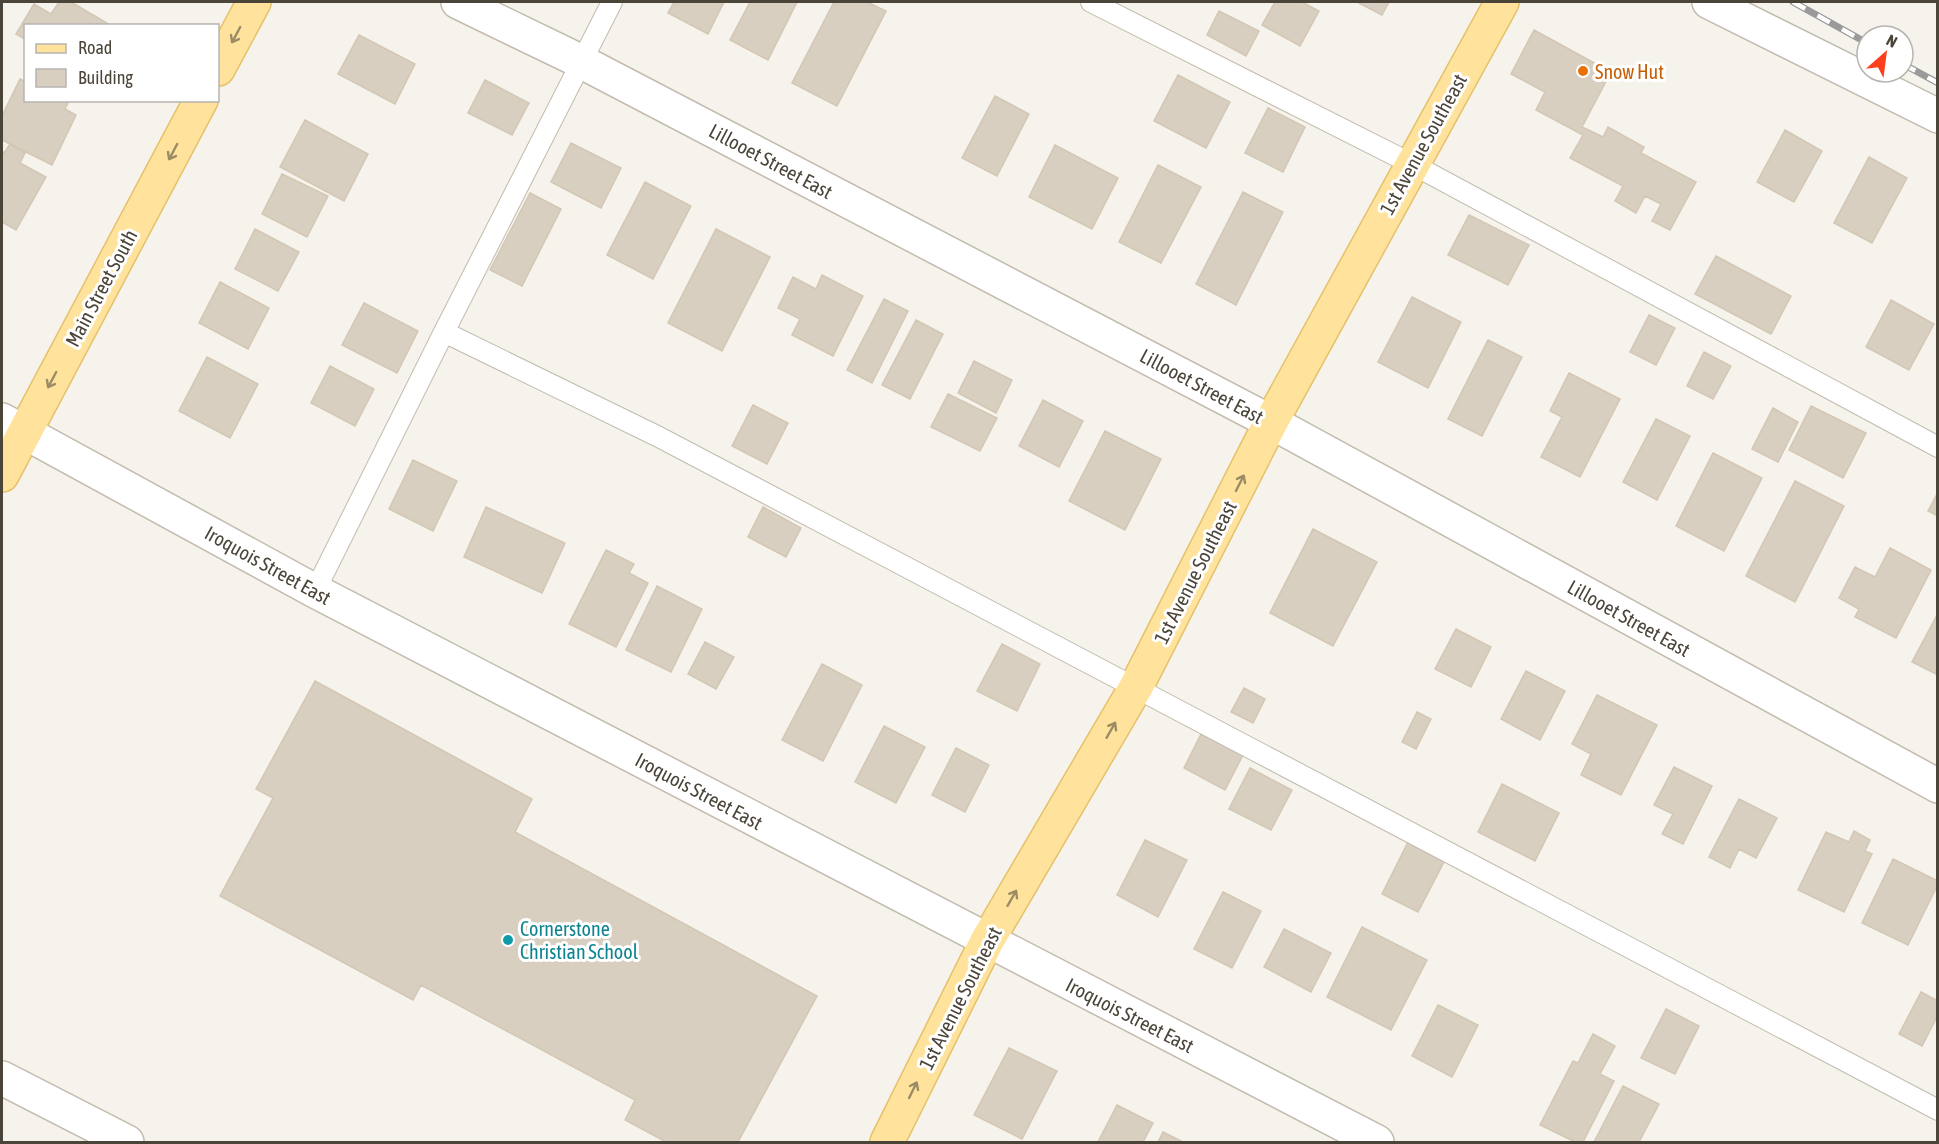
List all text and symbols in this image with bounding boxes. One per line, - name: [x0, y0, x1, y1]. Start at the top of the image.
- legend: [24, 24, 219, 102]
- north arrow: [1855, 24, 1915, 84]
- one-way arrow: [230, 26, 241, 44]
- text: N: [1884, 31, 1900, 51]
- text: Road: [78, 37, 112, 58]
- place label: Snow Hut: [1595, 60, 1664, 83]
- marker: Snow Hut: [1576, 64, 1590, 78]
- text: Building: [78, 67, 133, 88]
- street label: 1st Avenue Southeast: [1375, 69, 1471, 218]
- street label: Lillooet Street East: [705, 119, 837, 203]
- one-way arrow: [167, 143, 179, 161]
- street label: Main Street South: [60, 226, 142, 350]
- street label: Lillooet Street East: [1136, 344, 1268, 428]
- one-way arrow: [46, 371, 58, 388]
- one-way arrow: [1234, 475, 1246, 492]
- street label: 1st Avenue Southeast: [1149, 497, 1241, 647]
- street label: Iroquois Street East: [201, 521, 335, 609]
- street label: Lillooet Street East: [1564, 575, 1694, 661]
- one-way arrow: [1105, 722, 1117, 739]
- street label: Iroquois Street East: [632, 748, 767, 834]
- one-way arrow: [1007, 890, 1019, 907]
- place label: Cornerstone Christian School: [520, 917, 639, 963]
- street label: 1st Avenue Southeast: [914, 923, 1006, 1073]
- marker: Cornerstone Christian School: [501, 933, 515, 947]
- street label: Iroquois Street East: [1062, 973, 1198, 1057]
- one-way arrow: [908, 1082, 919, 1100]

